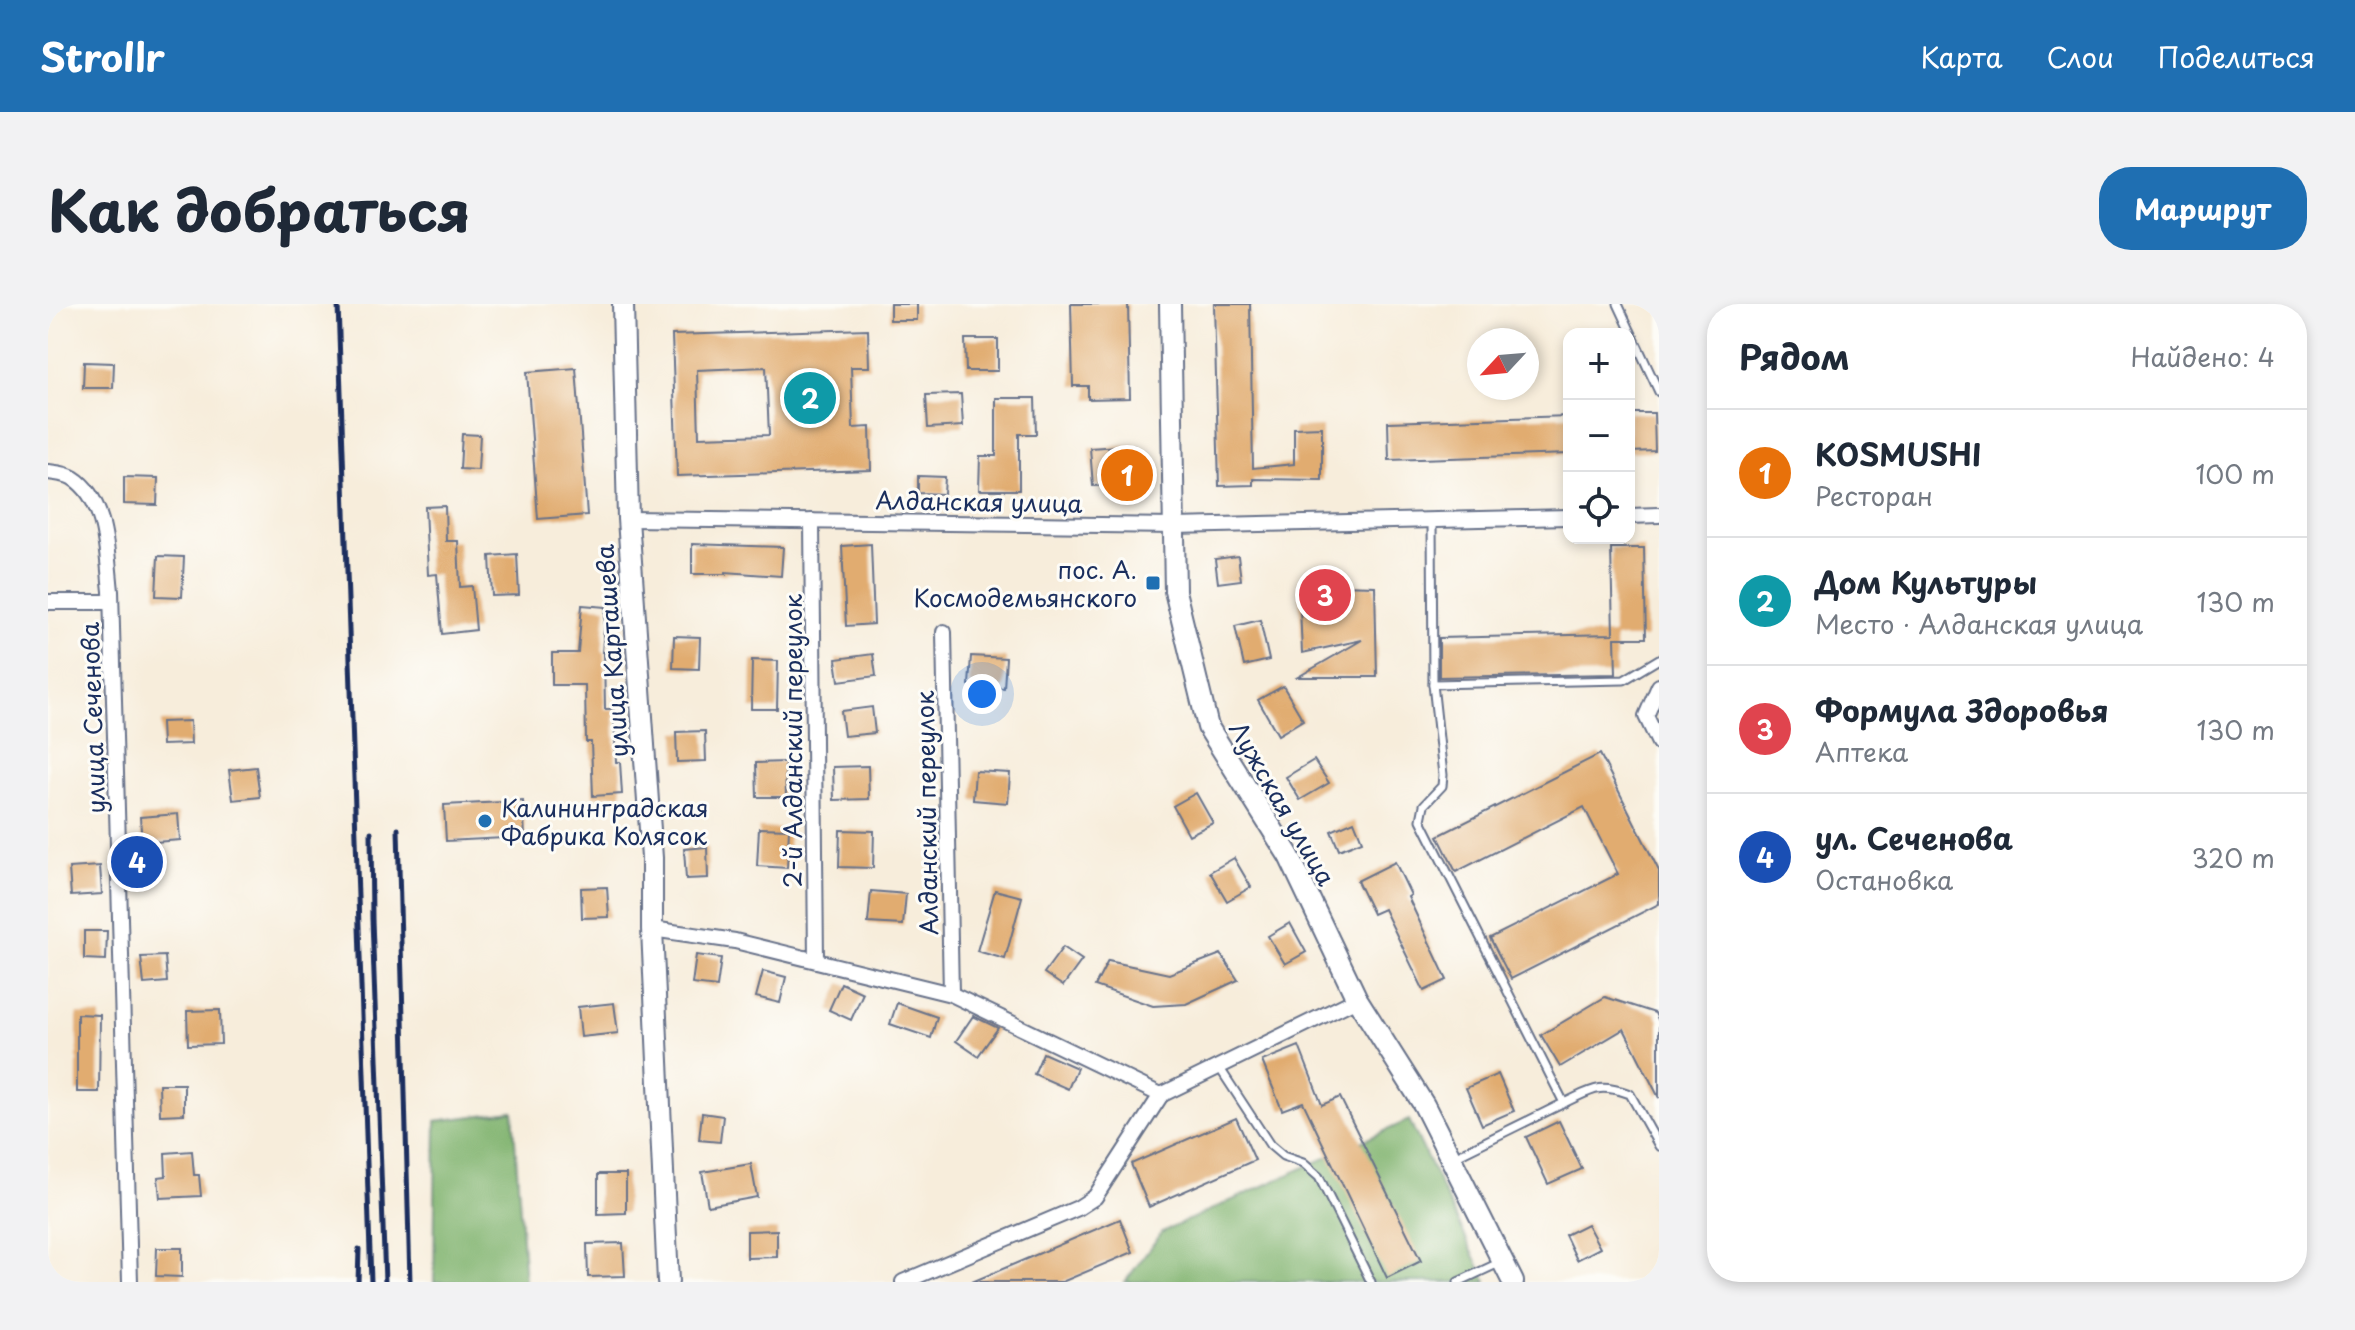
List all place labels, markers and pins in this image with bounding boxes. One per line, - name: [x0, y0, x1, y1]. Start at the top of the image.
- pin: 2: [784, 368, 836, 428]
- pin: 1: [1101, 445, 1153, 505]
- place label: пос. А. Космодемьянского: [914, 551, 1137, 615]
- pin: 3: [1299, 565, 1351, 625]
- marker: пос. А. Космодемьянского: [1144, 574, 1162, 592]
- place label: Калининградская Фабрика Колясок: [501, 789, 709, 853]
- marker: Калининградская Фабрика Колясок: [476, 812, 494, 830]
- pin: 4: [111, 832, 163, 892]

